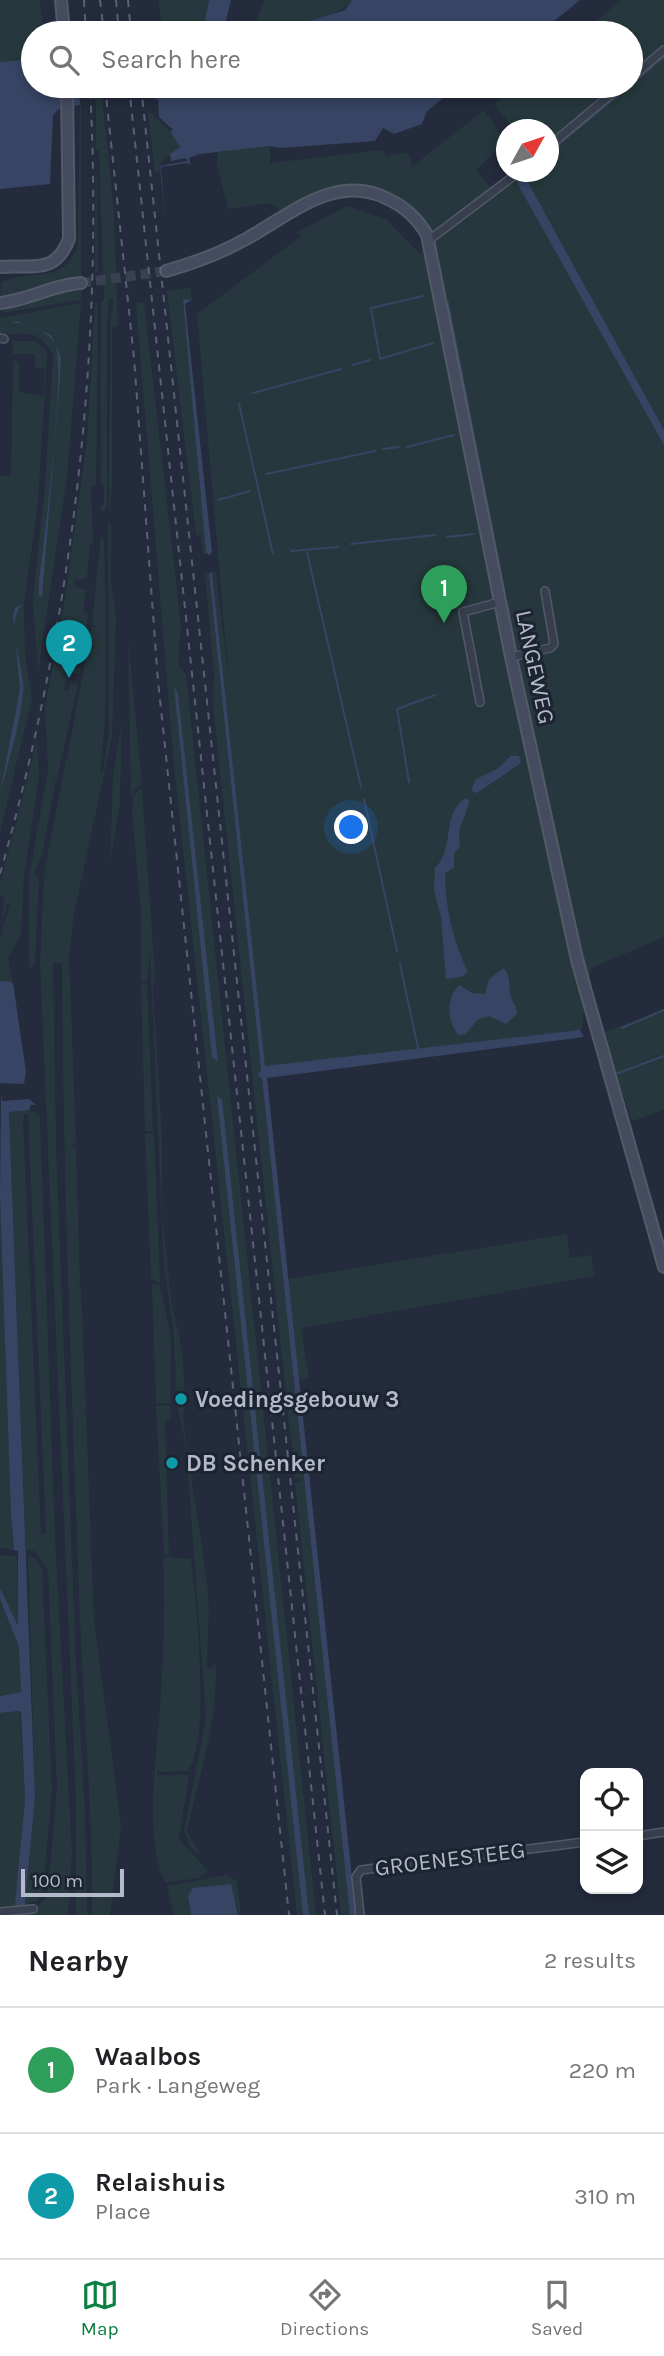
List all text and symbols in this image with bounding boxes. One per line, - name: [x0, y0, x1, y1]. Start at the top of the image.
- search box: [21, 21, 643, 98]
- icon: search: [45, 41, 83, 79]
- text: Search here: [101, 44, 241, 75]
- north arrow: [496, 119, 559, 182]
- pin: 1: [421, 565, 467, 623]
- street label: LANGEWEG: [510, 608, 560, 726]
- pin: 2: [46, 620, 92, 678]
- your location: [334, 810, 368, 844]
- place label: Voedingsgebouw 3: [195, 1386, 399, 1413]
- marker: Voedingsgebouw 3: [173, 1391, 189, 1407]
- place label: DB Schenker: [186, 1450, 325, 1477]
- marker: DB Schenker: [164, 1455, 180, 1471]
- map controls: [580, 1768, 643, 1894]
- button: locate: [580, 1768, 643, 1831]
- button: layers: [580, 1831, 643, 1894]
- street label: GROENESTEEG: [373, 1836, 527, 1882]
- scale bar: [21, 1866, 124, 1898]
- text: 100 m: [32, 1870, 83, 1892]
- text: Nearby: [28, 1943, 128, 1979]
- text: 2 results: [544, 1947, 636, 1974]
- text: Waalbos: [95, 2041, 201, 2072]
- text: 1: [47, 2057, 55, 2084]
- text: 220 m: [569, 2057, 636, 2084]
- text: Park · Langeweg: [95, 2072, 260, 2099]
- text: Relaishuis: [95, 2167, 226, 2198]
- text: 2: [44, 2183, 58, 2210]
- text: 310 m: [574, 2183, 636, 2210]
- text: Place: [95, 2198, 151, 2225]
- tab: Map: [81, 2276, 119, 2340]
- tab: Directions: [280, 2276, 369, 2340]
- tab: Saved: [531, 2276, 583, 2340]

